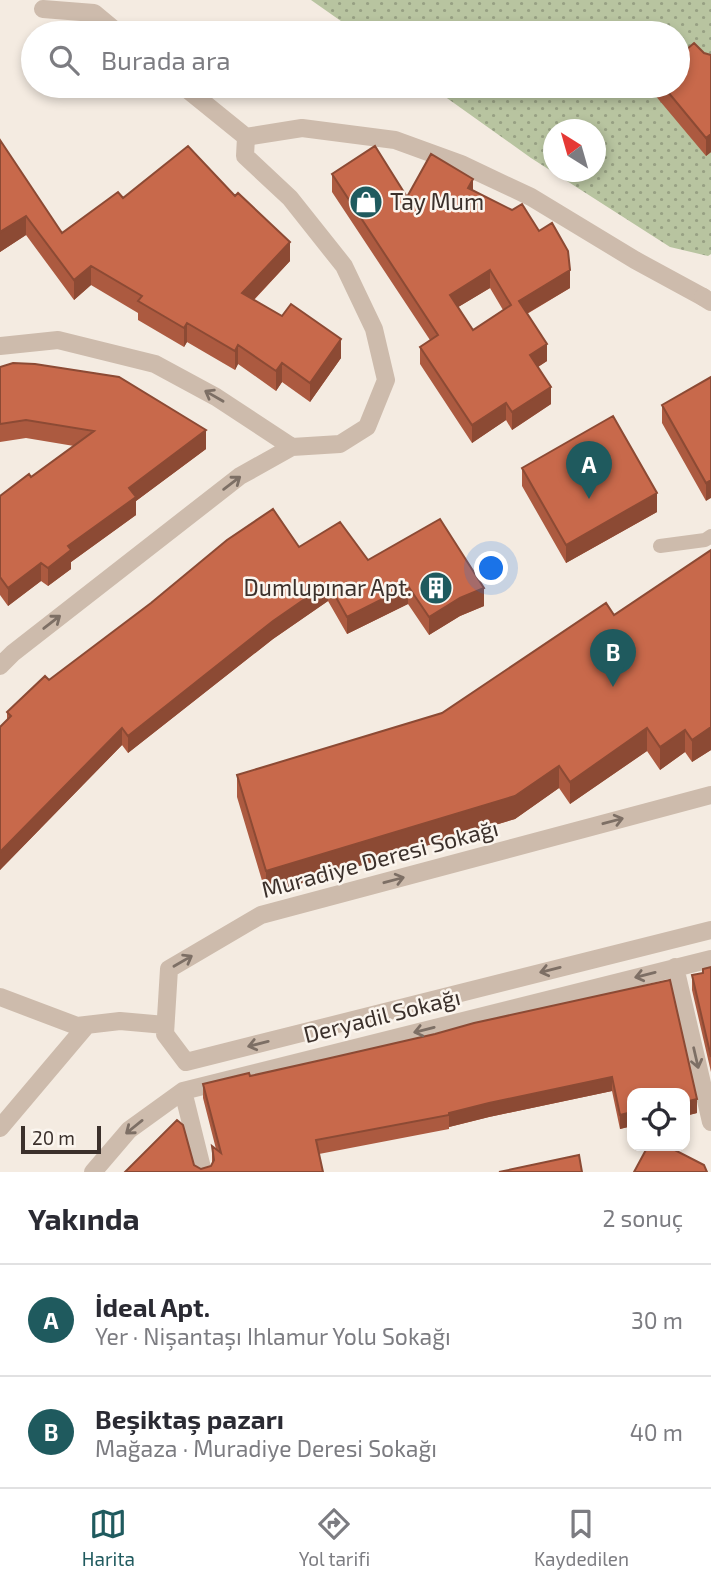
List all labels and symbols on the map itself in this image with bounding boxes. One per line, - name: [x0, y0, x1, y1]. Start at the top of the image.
- north arrow: [543, 119, 606, 182]
- shop icon: Tay Mum: [347, 183, 385, 221]
- place label: Tay Mum: [390, 187, 484, 215]
- one-way arrow: [205, 389, 225, 403]
- pin: A: [566, 441, 612, 499]
- one-way arrow: [222, 475, 241, 490]
- your location: [474, 551, 508, 585]
- building icon: Dumlupınar Apt.: [417, 569, 455, 607]
- place label: Dumlupınar Apt.: [244, 573, 412, 601]
- one-way arrow: [42, 615, 61, 630]
- pin: B: [590, 629, 636, 687]
- street label: Muradiye Deresi Sokağı: [258, 813, 501, 903]
- one-way arrow: [602, 814, 624, 827]
- one-way arrow: [382, 873, 405, 886]
- one-way arrow: [173, 953, 193, 967]
- one-way arrow: [539, 964, 561, 977]
- one-way arrow: [634, 969, 656, 982]
- street label: Deryadil Sokağı: [300, 982, 463, 1048]
- one-way arrow: [413, 1024, 436, 1037]
- one-way arrow: [247, 1038, 270, 1051]
- one-way arrow: [690, 1046, 703, 1068]
- one-way arrow: [126, 1120, 144, 1135]
- scale bar: [21, 1123, 102, 1155]

